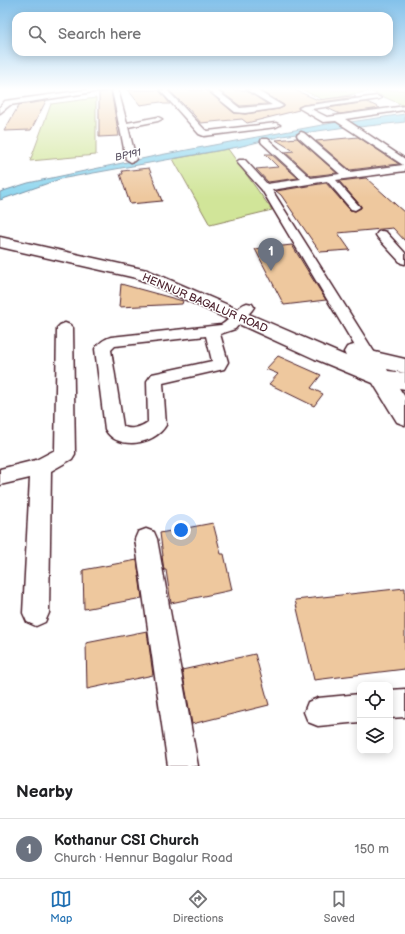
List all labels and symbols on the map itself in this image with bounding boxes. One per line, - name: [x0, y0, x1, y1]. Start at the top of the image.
- water label: BP191: [114, 146, 142, 164]
- pin: 1: [258, 238, 284, 271]
- street label: HENNUR BAGALUR ROAD: [140, 271, 270, 335]
- your location: [171, 520, 191, 540]

